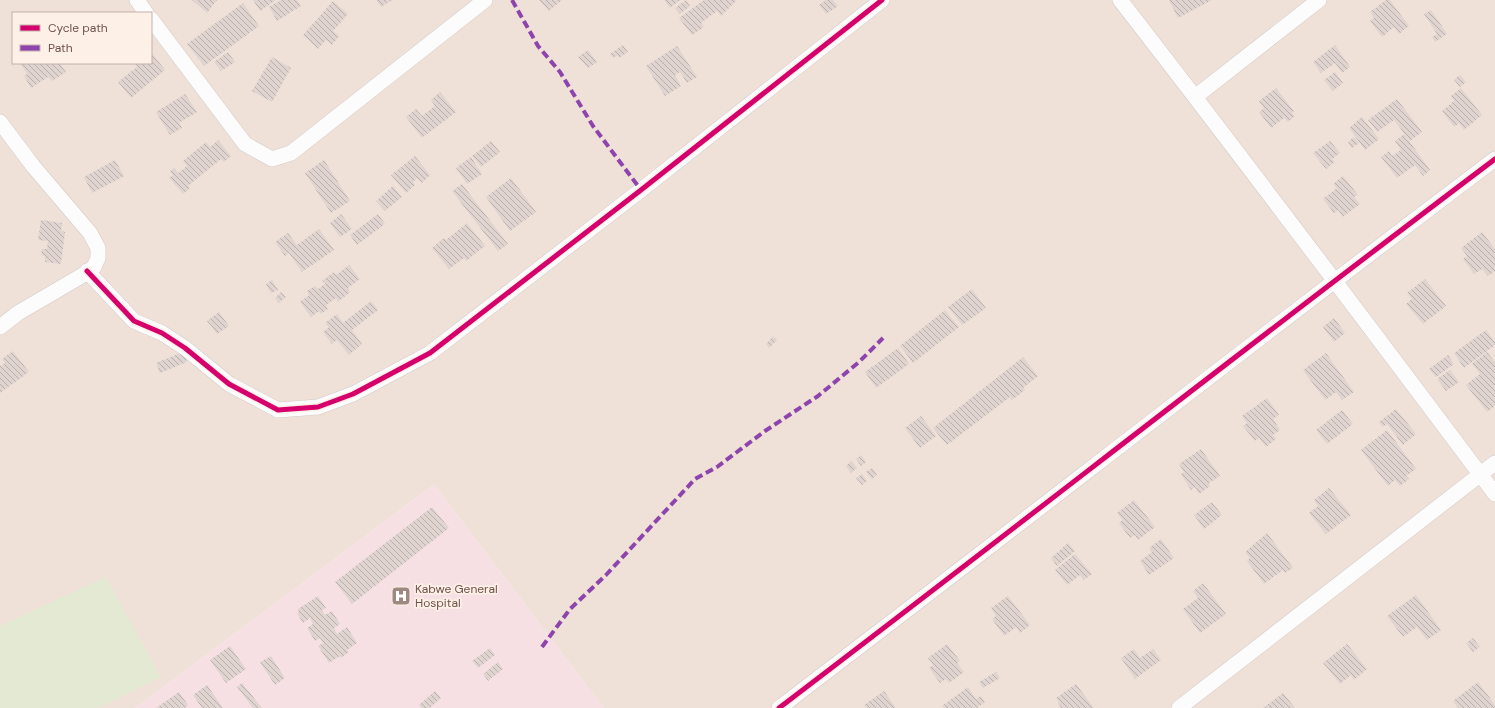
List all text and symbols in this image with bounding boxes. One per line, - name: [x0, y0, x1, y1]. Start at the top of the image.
- legend: [12, 12, 152, 64]
- text: Cycle path: [48, 20, 108, 36]
- text: Path: [48, 40, 73, 56]
- place label: Kabwe General Hospital: [415, 581, 498, 611]
- hospital icon: Kabwe General Hospital: [390, 585, 412, 607]

